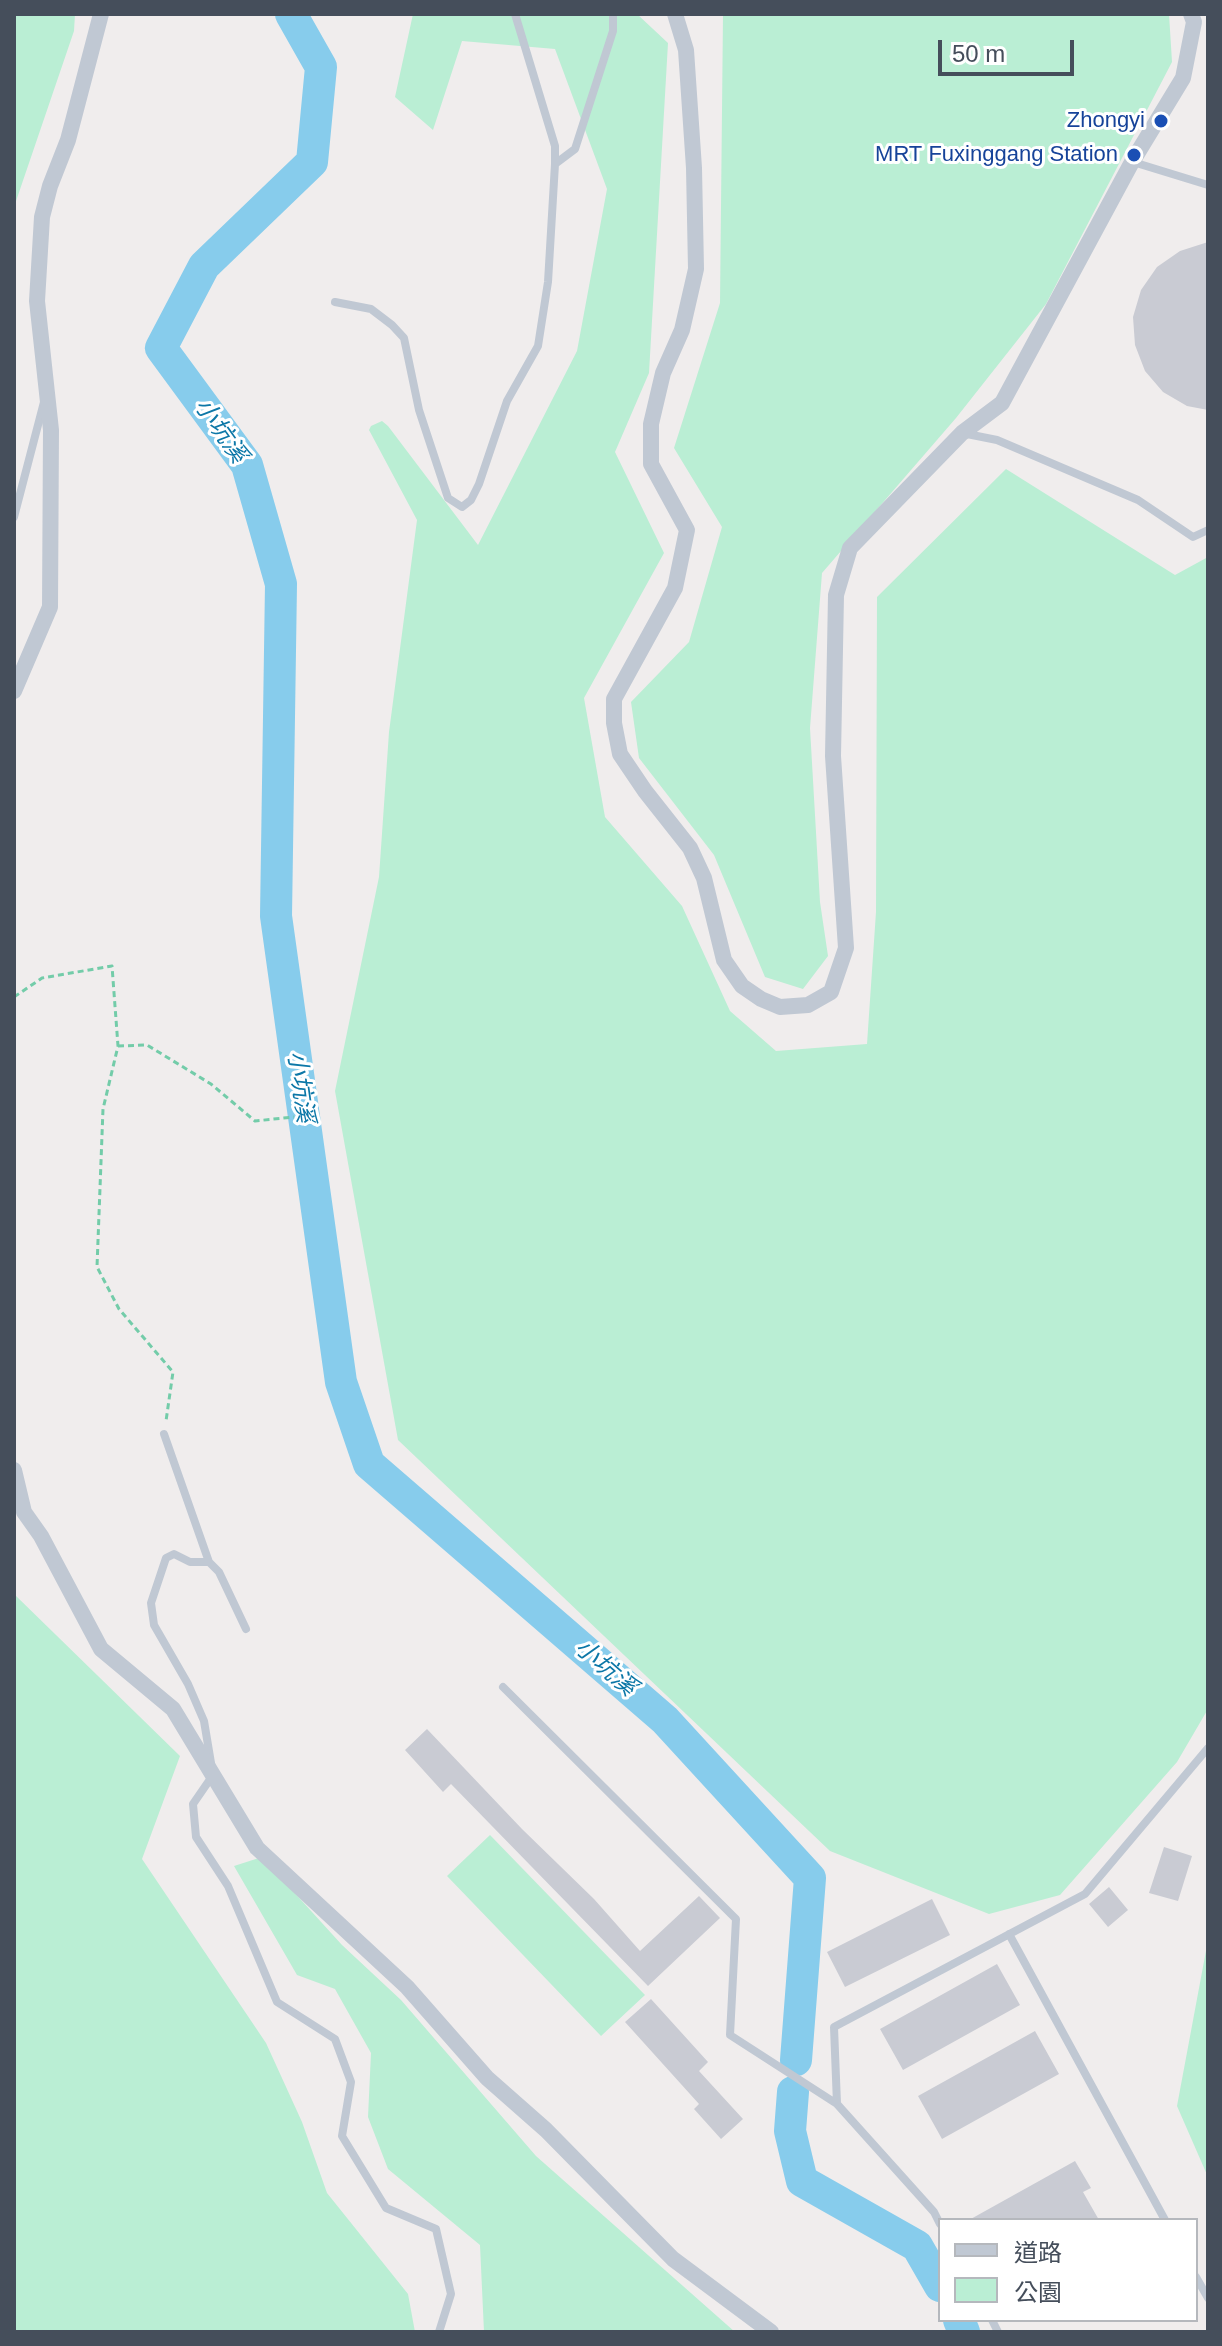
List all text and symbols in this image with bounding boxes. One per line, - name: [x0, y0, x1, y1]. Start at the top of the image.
- scale bar: [942, 24, 1078, 74]
- text: 50 m: [952, 40, 1005, 67]
- place label: Zhongyi: [1067, 108, 1145, 134]
- marker: Zhongyi: [1152, 112, 1170, 130]
- place label: MRT Fuxinggang Station: [875, 142, 1118, 168]
- marker: MRT Fuxinggang Station: [1125, 146, 1143, 164]
- water label: 小坑溪: [188, 393, 252, 469]
- water label: 小坑溪: [281, 1049, 319, 1125]
- water label: 小坑溪: [568, 1634, 642, 1702]
- legend: [938, 2218, 1198, 2322]
- text: 道路: [1014, 2239, 1062, 2266]
- text: 公園: [1014, 2279, 1062, 2306]

